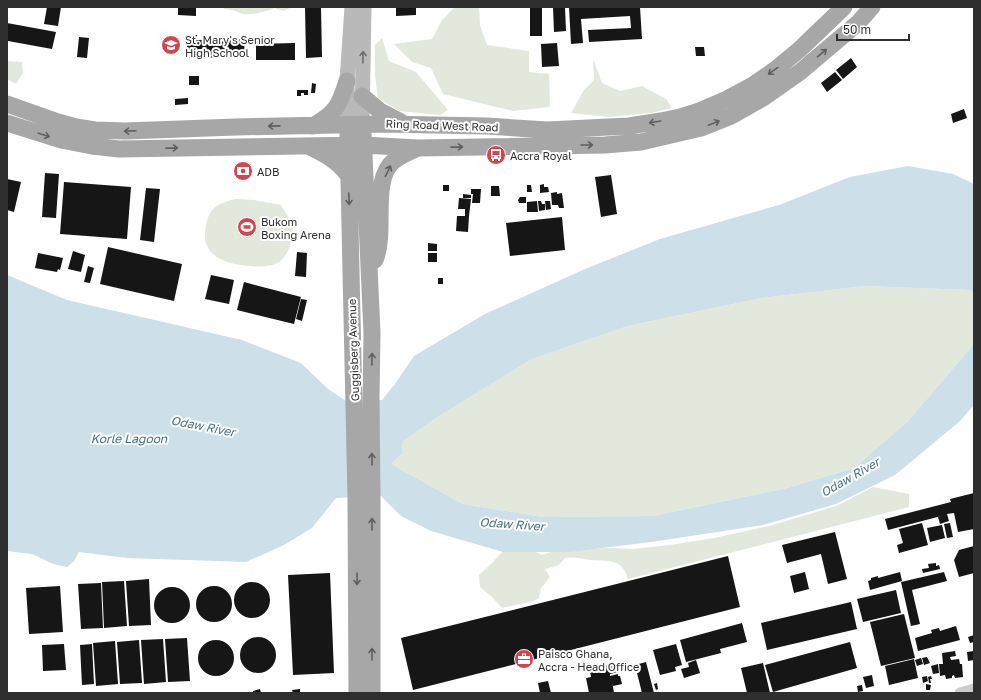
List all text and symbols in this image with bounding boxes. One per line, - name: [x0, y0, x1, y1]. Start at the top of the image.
- scale bar: [837, 16, 909, 42]
- text: 50 m: [843, 22, 871, 37]
- place label: St. Mary's Senior High School: [185, 33, 275, 59]
- school or university icon: St. Mary's Senior High School: [160, 34, 182, 56]
- one-way arrow: [817, 48, 828, 57]
- one-way arrow: [359, 51, 366, 64]
- one-way arrow: [768, 67, 779, 75]
- street label: Ring Road West Road: [385, 117, 499, 133]
- one-way arrow: [649, 118, 662, 126]
- one-way arrow: [707, 119, 719, 127]
- one-way arrow: [268, 122, 281, 130]
- one-way arrow: [124, 127, 137, 135]
- one-way arrow: [37, 132, 50, 139]
- one-way arrow: [580, 141, 593, 149]
- one-way arrow: [165, 144, 178, 152]
- one-way arrow: [450, 144, 463, 151]
- bus stop icon: Accra Royal: [485, 144, 507, 166]
- place label: Accra Royal: [510, 149, 572, 162]
- bank icon: ADB: [232, 160, 254, 182]
- place label: ADB: [257, 165, 279, 178]
- one-way arrow: [385, 165, 392, 177]
- one-way arrow: [345, 192, 352, 205]
- place label: Bukom Boxing Arena: [261, 215, 331, 241]
- sports icon: Bukom Boxing Arena: [236, 216, 258, 238]
- street label: Guggisberg Avenue: [345, 299, 361, 401]
- one-way arrow: [368, 353, 375, 366]
- water label: Odaw River: [170, 412, 239, 440]
- water label: Korle Lagoon: [91, 431, 168, 446]
- one-way arrow: [368, 453, 376, 466]
- water label: Odaw River: [818, 453, 884, 500]
- water label: Odaw River: [479, 514, 547, 534]
- one-way arrow: [368, 518, 376, 531]
- one-way arrow: [353, 572, 361, 585]
- place label: Paisco Ghana, Accra - Head Office: [538, 647, 639, 673]
- one-way arrow: [368, 648, 376, 661]
- office icon: Paisco Ghana, Accra - Head Office: [513, 648, 535, 670]

